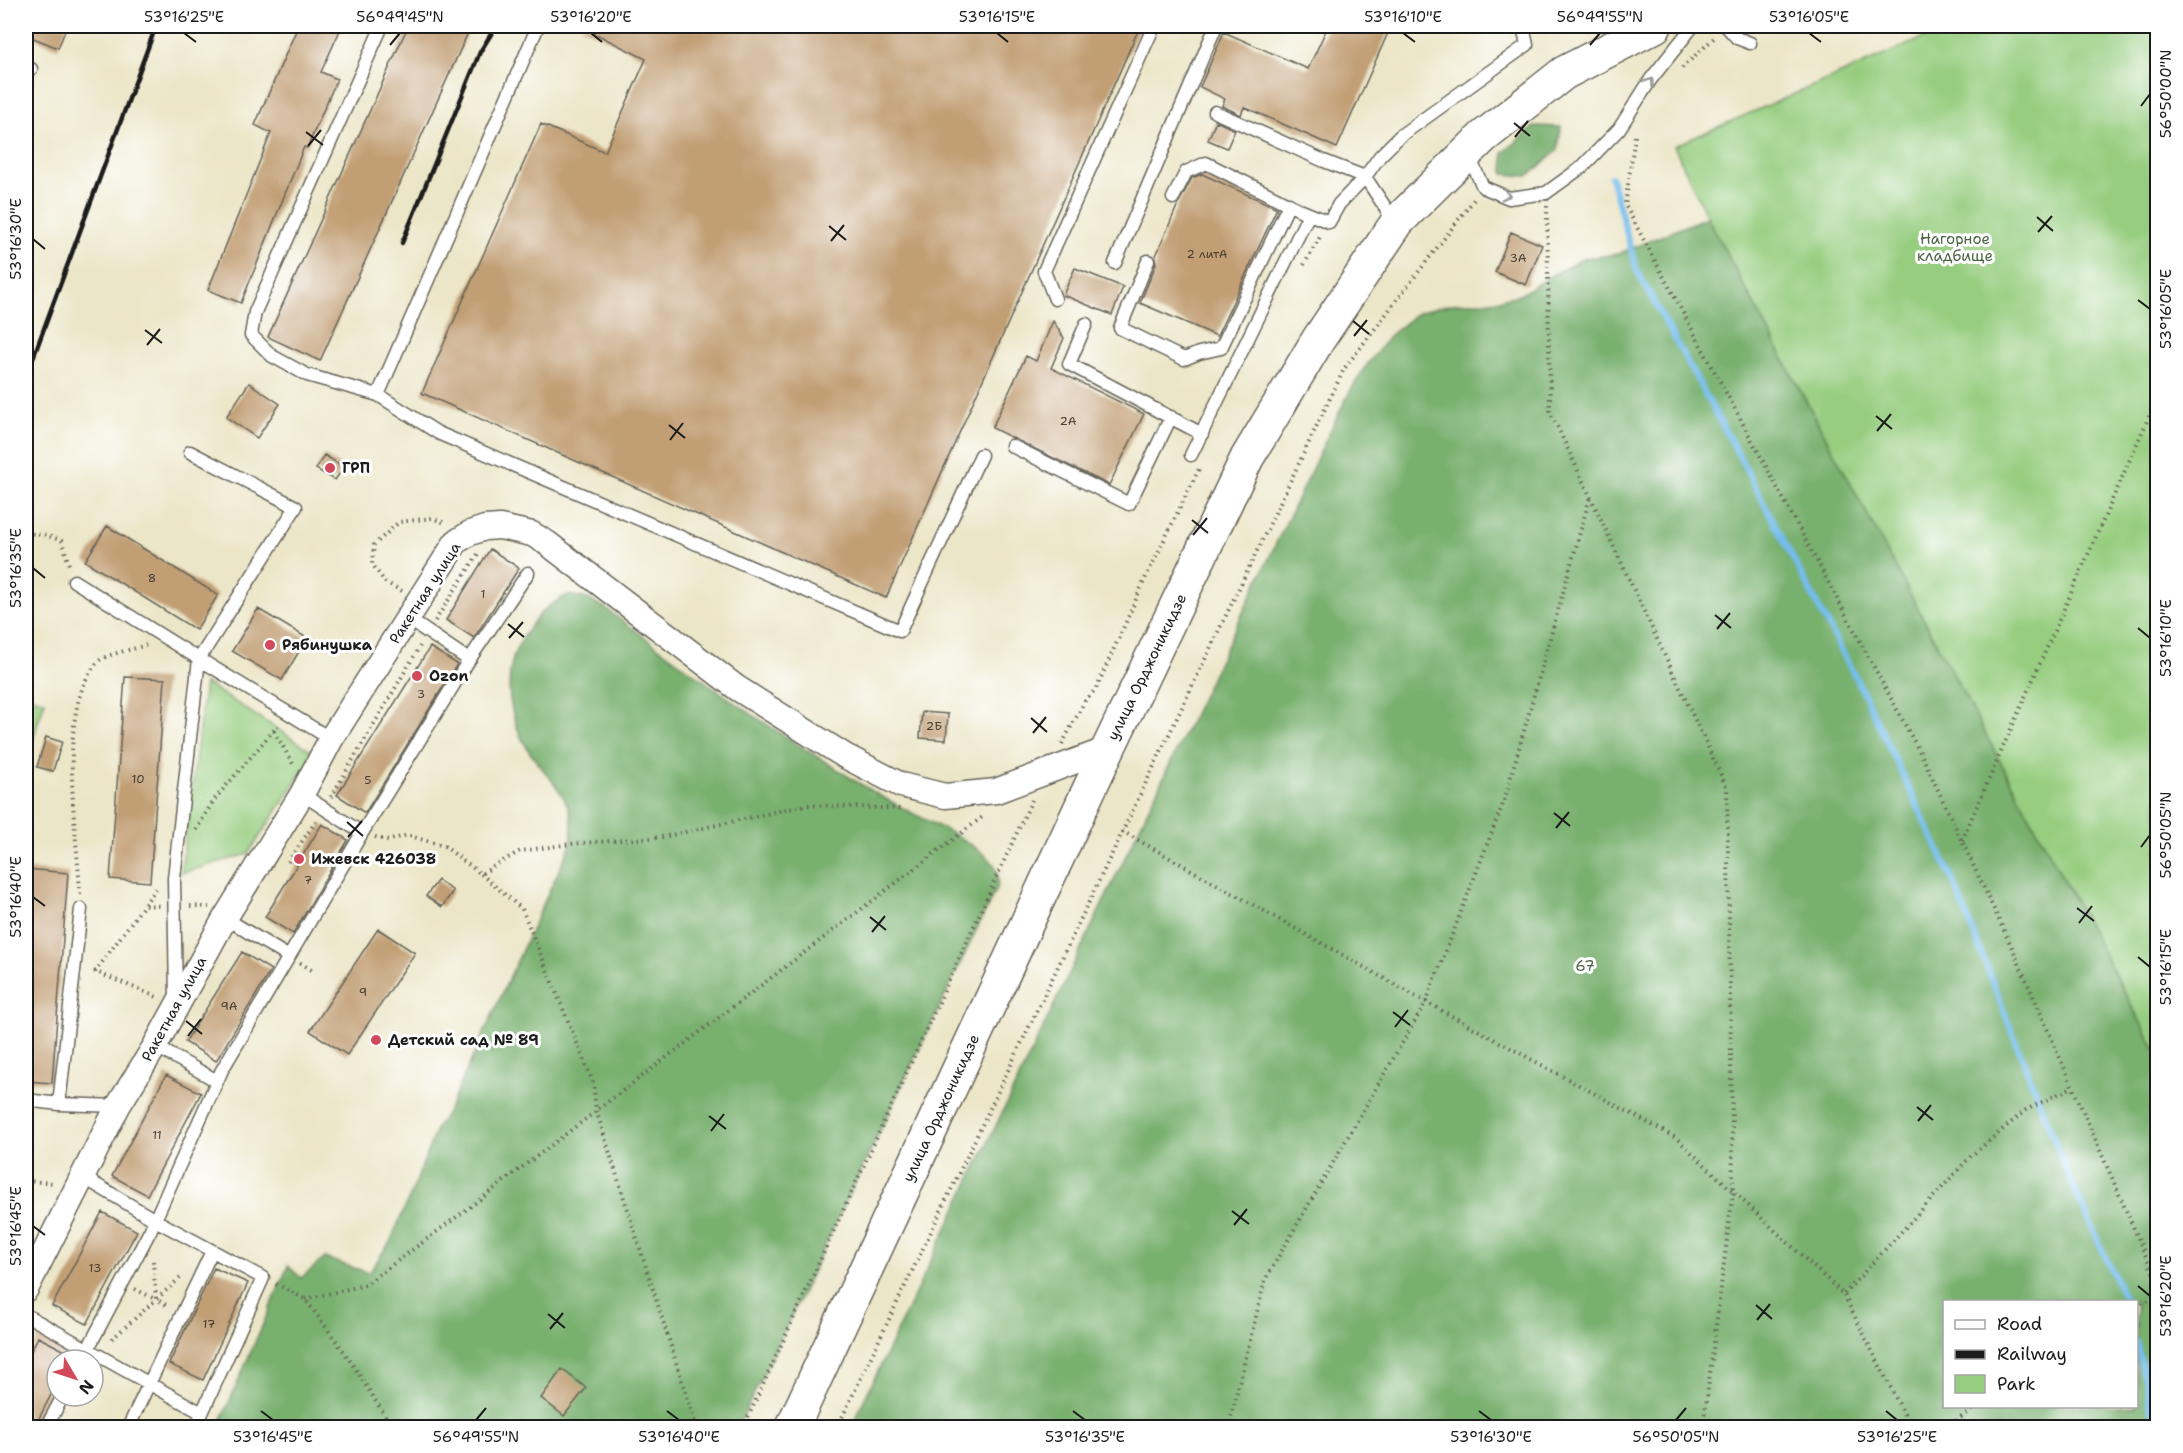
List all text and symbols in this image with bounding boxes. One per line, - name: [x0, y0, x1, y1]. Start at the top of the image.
- text: 53°16'25"E: [144, 7, 224, 27]
- text: 56°49'45"N: [356, 7, 444, 27]
- text: 53°16'20"E: [550, 7, 632, 27]
- text: 53°16'15"E: [959, 7, 1035, 27]
- text: 53°16'10"E: [1364, 7, 1442, 27]
- text: 56°49'55"N: [1557, 7, 1643, 27]
- text: 53°16'05"E: [1769, 7, 1849, 27]
- text: 56°50'00"N: [2156, 50, 2176, 138]
- one-way arrow: [1643, 78, 1654, 89]
- one-way arrow: [1501, 188, 1511, 201]
- text: 53°16'30"E: [6, 198, 26, 280]
- park label: Нагорное кладбище: [1917, 229, 1993, 266]
- house number: 2 литА: [1187, 246, 1228, 262]
- house number: 3А: [1509, 250, 1527, 266]
- text: 53°16'05"E: [2156, 269, 2176, 349]
- house number: 2А: [1059, 413, 1077, 429]
- place label: ГРП: [342, 458, 370, 478]
- marker: ГРП: [323, 461, 337, 475]
- text: 53°16'35"E: [6, 528, 26, 608]
- street label: Ракетная улица: [385, 538, 466, 648]
- house number: 8: [148, 570, 156, 586]
- house number: 1: [480, 586, 486, 602]
- street label: улица Орджоникидзе: [1103, 590, 1191, 744]
- text: 53°16'10"E: [2156, 599, 2176, 677]
- place label: Рябинушка: [282, 635, 373, 655]
- marker: Рябинушка: [263, 638, 277, 652]
- place label: Ozon: [429, 666, 469, 686]
- marker: Ozon: [410, 669, 424, 683]
- house number: 3: [417, 686, 425, 702]
- house number: 2Б: [926, 718, 942, 734]
- house number: 10: [131, 771, 145, 787]
- house number: 5: [364, 772, 372, 788]
- text: 56°50'05"N: [2156, 791, 2176, 879]
- place label: Ижевск 426038: [311, 849, 436, 869]
- marker: Ижевск 426038: [292, 852, 306, 866]
- text: 53°16'40"E: [6, 856, 26, 938]
- house number: 7: [304, 872, 312, 888]
- text: 53°16'15"E: [2156, 929, 2176, 1005]
- street label: Ракетная улица: [137, 952, 211, 1065]
- park label: 67: [1575, 956, 1595, 976]
- house number: 9: [359, 984, 367, 1000]
- house number: 9А: [220, 998, 238, 1014]
- place label: Детский сад № 89: [388, 1030, 539, 1050]
- street label: улица Орджоникидзе: [898, 1031, 984, 1185]
- marker: Детский сад № 89: [369, 1033, 383, 1047]
- house number: 11: [152, 1127, 162, 1143]
- text: 53°16'45"E: [6, 1186, 26, 1266]
- text: 53°16'20"E: [2156, 1255, 2176, 1337]
- house number: 13: [89, 1260, 101, 1276]
- legend: [1943, 1300, 2138, 1408]
- text: Road: [1997, 1312, 2042, 1336]
- house number: 17: [203, 1316, 215, 1332]
- text: Railway: [1997, 1342, 2067, 1366]
- north arrow: [45, 1348, 105, 1408]
- text: Park: [1997, 1372, 2036, 1396]
- text: N: [74, 1376, 98, 1399]
- text: 53°16'45"E: [233, 1427, 313, 1447]
- text: 56°49'55"N: [433, 1427, 519, 1447]
- text: 53°16'40"E: [638, 1427, 720, 1447]
- text: 53°16'35"E: [1045, 1427, 1125, 1447]
- text: 53°16'30"E: [1450, 1427, 1532, 1447]
- text: 56°50'05"N: [1632, 1427, 1720, 1447]
- text: 53°16'25"E: [1857, 1427, 1937, 1447]

